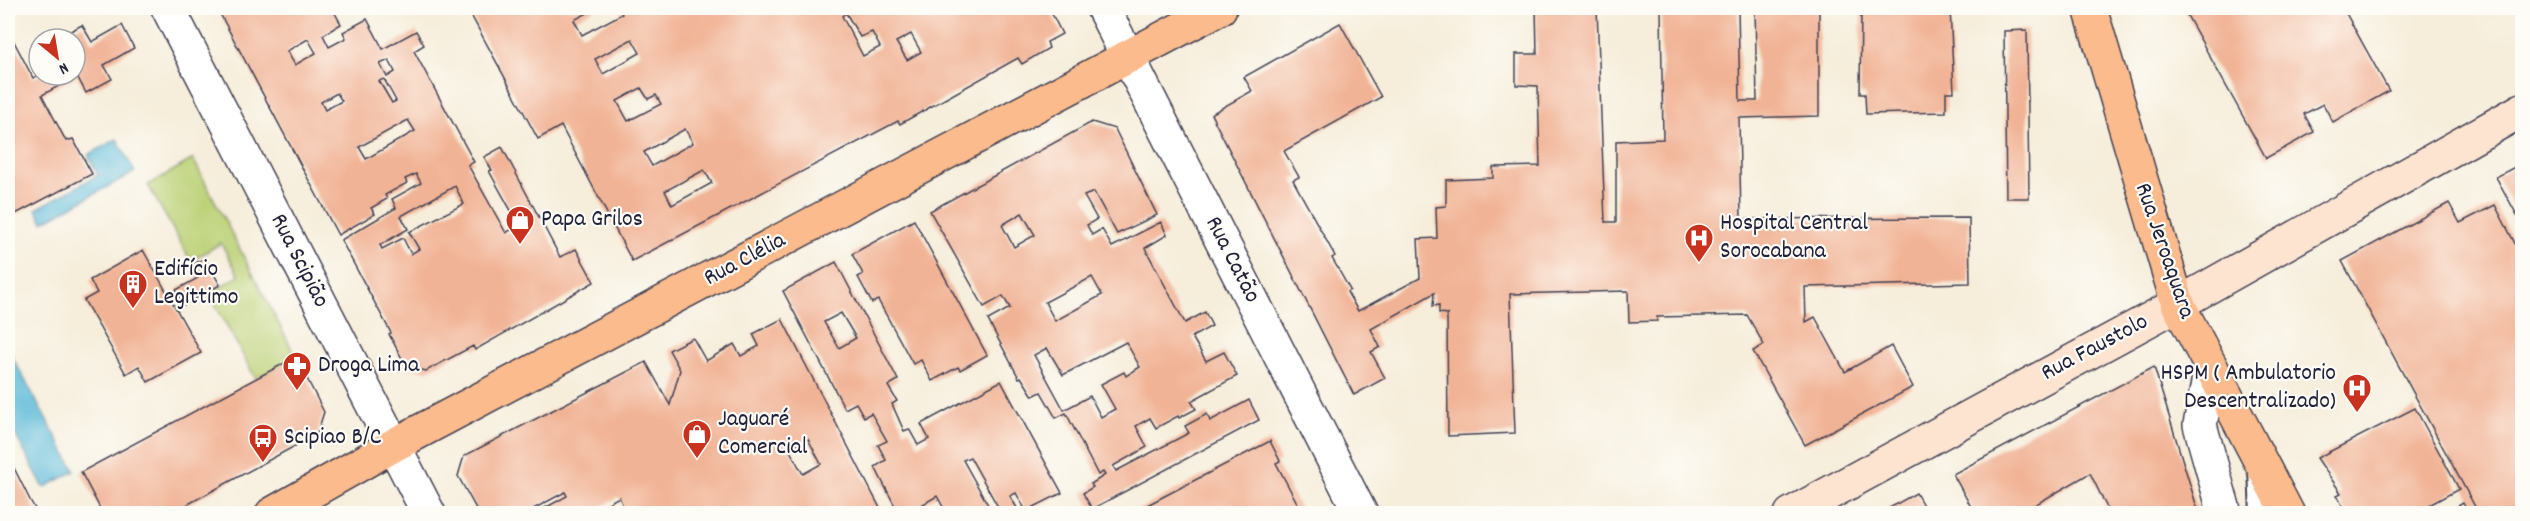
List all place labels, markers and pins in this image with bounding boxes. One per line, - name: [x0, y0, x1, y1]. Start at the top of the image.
- place label: Papa Grilos: [541, 203, 643, 237]
- shop icon: Papa Grilos: [504, 204, 536, 246]
- place label: Hospital Central Sorocabana: [1720, 207, 1868, 269]
- hospital icon: Hospital Central Sorocabana: [1683, 222, 1715, 264]
- place label: Edifício Legittimo: [154, 253, 239, 315]
- building icon: Edifício Legittimo: [117, 268, 149, 310]
- place label: Droga Lima: [318, 349, 420, 383]
- pharmacy icon: Droga Lima: [281, 350, 313, 392]
- place label: HSPM ( Ambulatorio Descentralizado): [2160, 357, 2336, 419]
- hospital icon: HSPM ( Ambulatorio Descentralizado): [2341, 372, 2373, 414]
- place label: Jaguaré Comercial: [718, 403, 808, 465]
- shop icon: Jaguaré Comercial: [681, 418, 713, 460]
- place label: Scipiao B/C: [284, 421, 382, 455]
- bus stop icon: Scipiao B/C: [247, 422, 279, 464]

